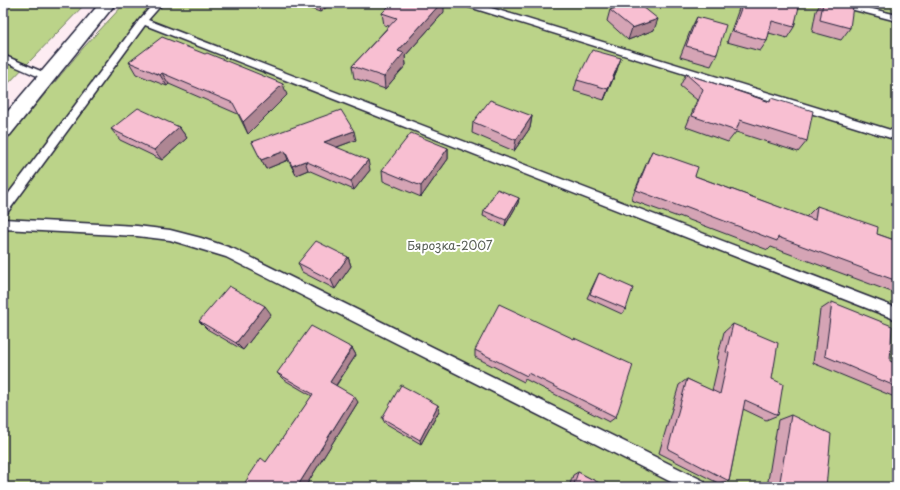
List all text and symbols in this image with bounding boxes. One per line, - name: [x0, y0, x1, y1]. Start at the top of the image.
- park label: Бярозка-2007: [407, 236, 493, 254]

